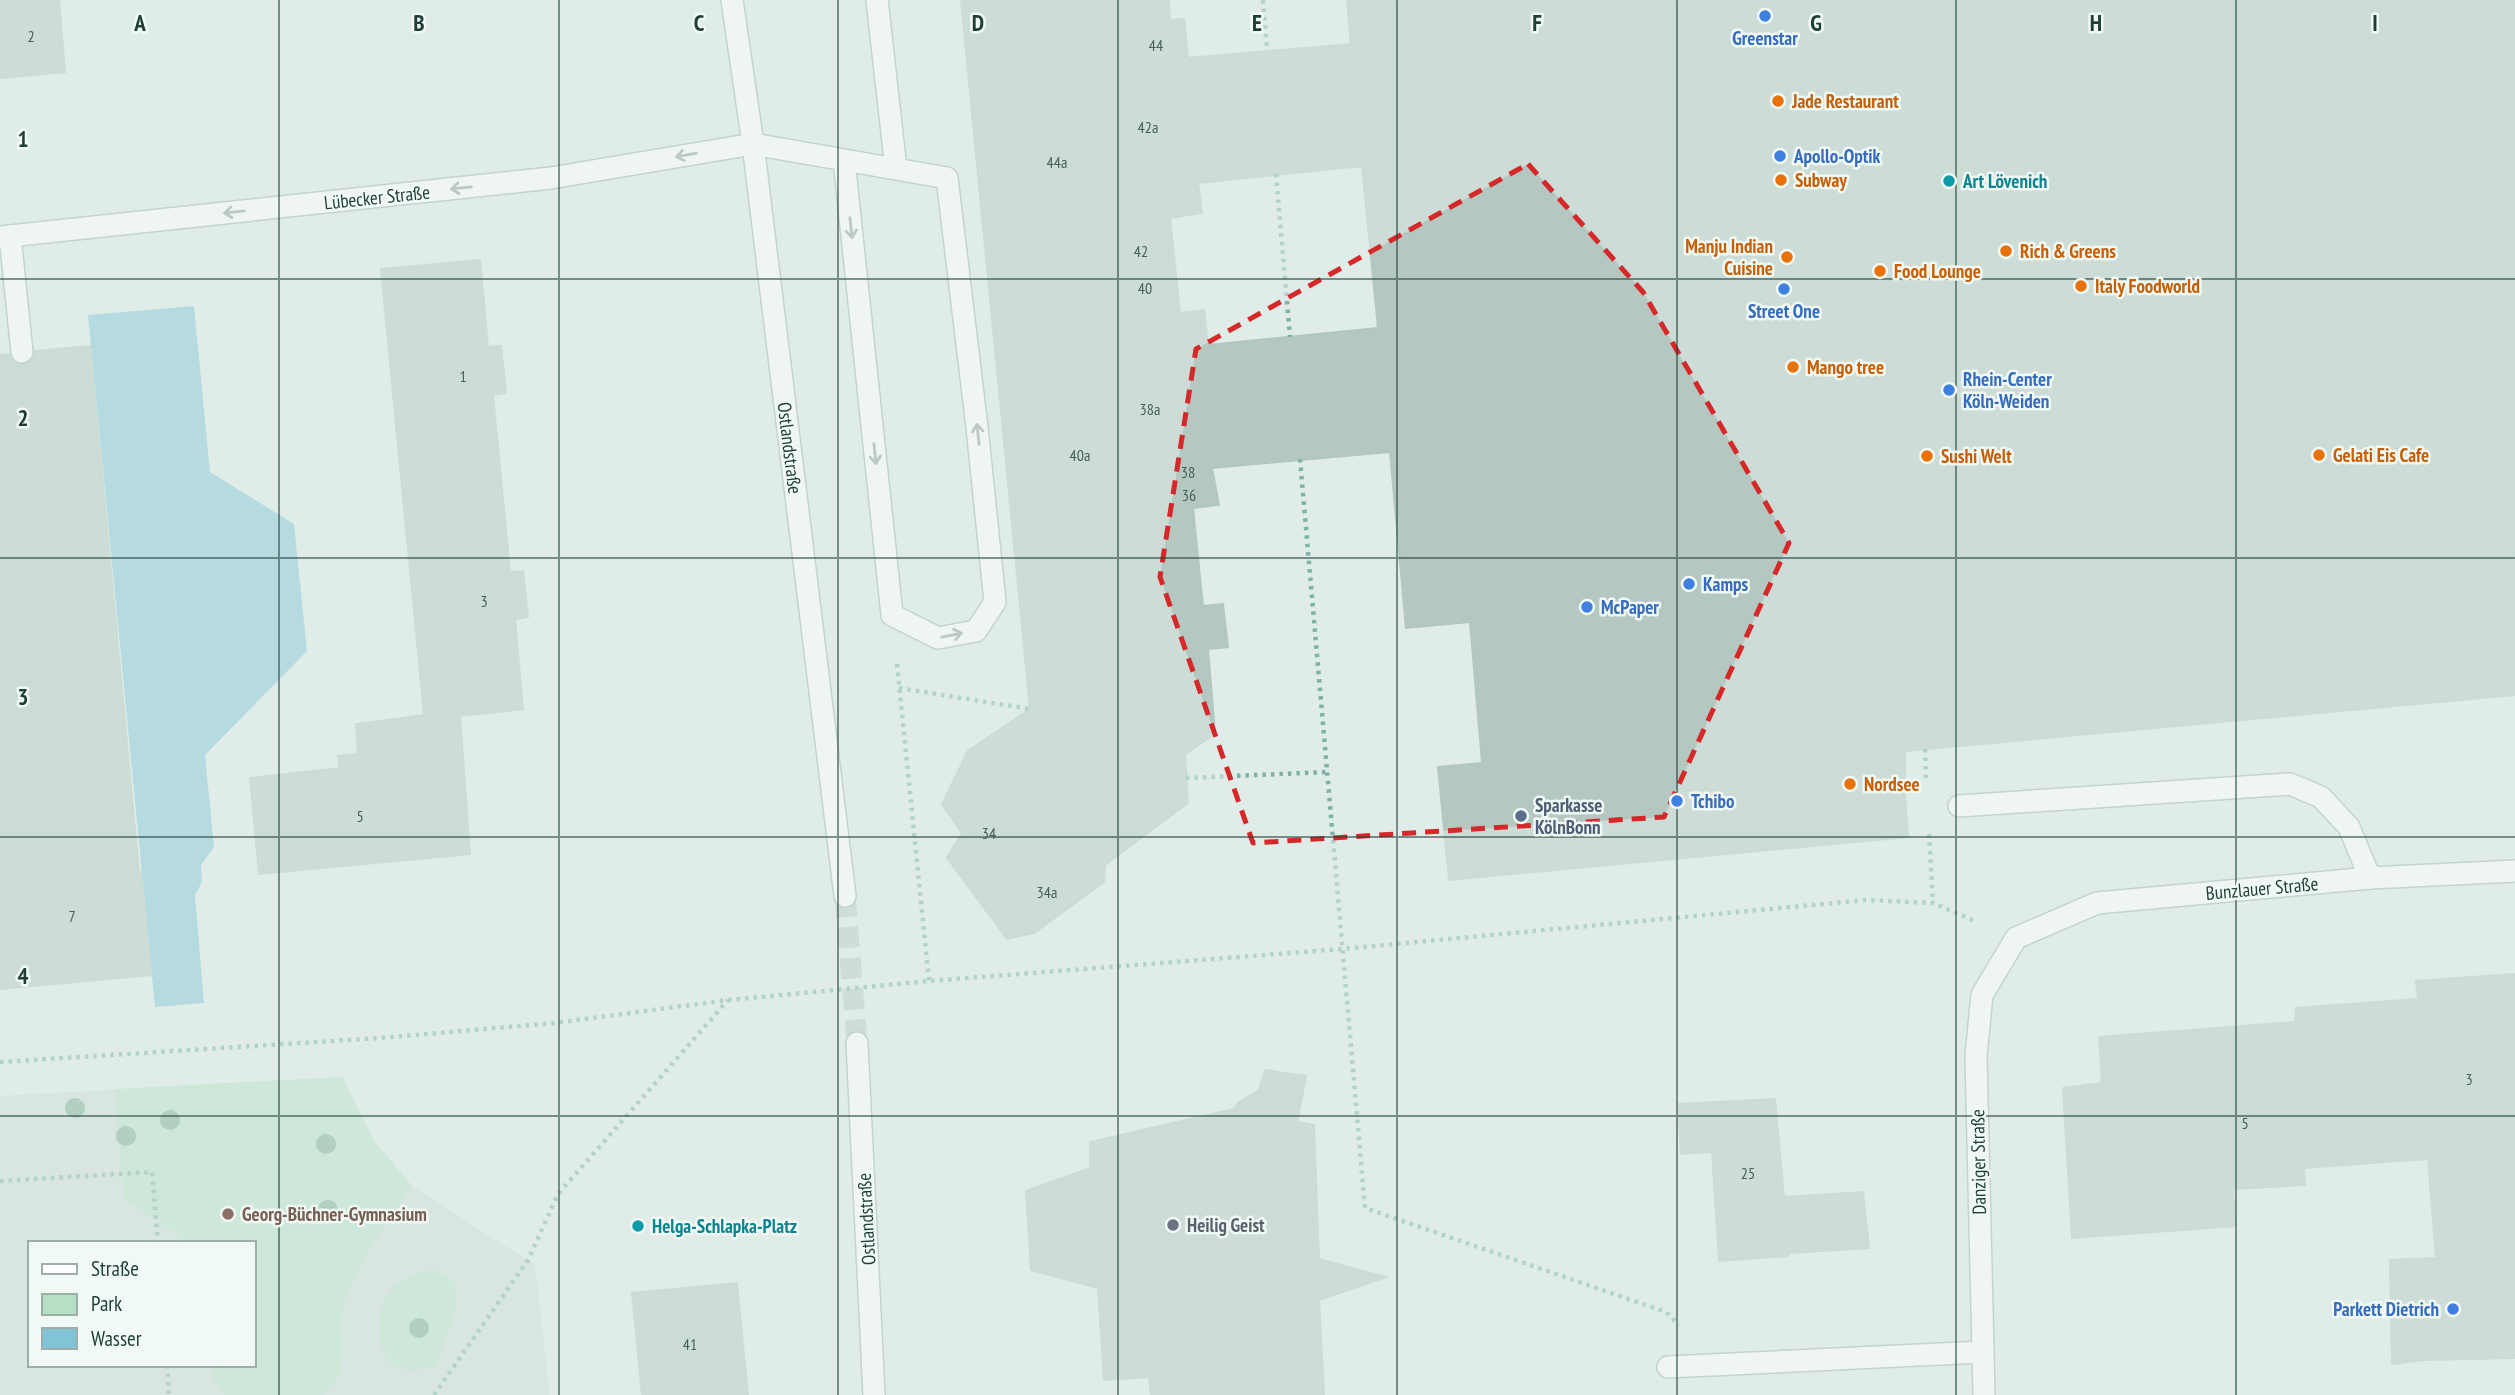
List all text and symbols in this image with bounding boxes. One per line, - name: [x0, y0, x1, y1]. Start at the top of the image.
- text: A: [133, 8, 146, 37]
- text: B: [413, 8, 425, 37]
- text: C: [694, 8, 705, 37]
- text: D: [972, 8, 984, 37]
- text: E: [1252, 8, 1262, 37]
- text: F: [1532, 8, 1542, 37]
- marker: Greenstar: [1757, 8, 1773, 24]
- text: G: [1810, 8, 1822, 37]
- text: H: [2090, 8, 2102, 37]
- text: I: [2372, 8, 2378, 37]
- house number: 2: [27, 26, 35, 46]
- place label: Greenstar: [1732, 26, 1798, 50]
- house number: 44: [1149, 35, 1163, 55]
- place label: Jade Restaurant: [1791, 89, 1899, 113]
- marker: Jade Restaurant: [1770, 93, 1786, 109]
- house number: 42a: [1138, 117, 1158, 137]
- text: 1: [18, 124, 29, 153]
- place label: Apollo-Optik: [1793, 144, 1881, 168]
- marker: Apollo-Optik: [1772, 148, 1788, 164]
- one-way arrow: [675, 149, 698, 162]
- house number: 44a: [1047, 152, 1067, 172]
- place label: Subway: [1795, 168, 1847, 192]
- place label: Art Lövenich: [1962, 169, 2047, 193]
- marker: Subway: [1773, 172, 1789, 188]
- marker: Art Lövenich: [1941, 173, 1957, 189]
- street label: Lübecker Straße: [323, 179, 431, 214]
- one-way arrow: [450, 181, 472, 194]
- one-way arrow: [224, 206, 246, 219]
- one-way arrow: [845, 216, 858, 239]
- place label: Manju Indian Cuisine: [1685, 234, 1773, 280]
- place label: Rich & Greens: [2020, 239, 2116, 263]
- house number: 42: [1134, 241, 1148, 261]
- marker: Rich & Greens: [1998, 243, 2014, 259]
- marker: Manju Indian Cuisine: [1779, 249, 1795, 265]
- place label: Food Lounge: [1894, 259, 1981, 283]
- marker: Food Lounge: [1872, 263, 1888, 279]
- place label: Italy Foodworld: [2095, 274, 2200, 298]
- house number: 40: [1138, 278, 1152, 298]
- marker: Italy Foodworld: [2073, 278, 2089, 294]
- marker: Street One: [1776, 281, 1792, 297]
- place label: Street One: [1748, 299, 1820, 323]
- place label: Mango tree: [1807, 355, 1884, 379]
- marker: Mango tree: [1785, 359, 1801, 375]
- house number: 1: [459, 366, 467, 386]
- place label: Rhein-Center Köln-Weiden: [1963, 367, 2052, 413]
- marker: Rhein-Center Köln-Weiden: [1941, 382, 1957, 398]
- house number: 38a: [1140, 399, 1160, 419]
- street label: Ostlandstraße: [772, 401, 808, 495]
- text: 2: [18, 403, 29, 432]
- one-way arrow: [971, 423, 984, 446]
- one-way arrow: [868, 442, 881, 465]
- place label: Gelati Eis Cafe: [2333, 443, 2429, 467]
- place label: Sushi Welt: [1941, 444, 2012, 468]
- house number: 40a: [1070, 445, 1090, 465]
- marker: Gelati Eis Cafe: [2311, 447, 2327, 463]
- marker: Sushi Welt: [1919, 448, 1935, 464]
- house number: 38: [1181, 462, 1195, 482]
- house number: 36: [1182, 485, 1196, 505]
- place label: Kamps: [1703, 572, 1749, 596]
- marker: Kamps: [1681, 576, 1697, 592]
- house number: 3: [480, 591, 488, 611]
- place label: McPaper: [1601, 595, 1659, 619]
- marker: McPaper: [1579, 599, 1595, 615]
- one-way arrow: [940, 628, 963, 641]
- text: 3: [18, 682, 29, 711]
- place label: Nordsee: [1864, 772, 1920, 796]
- marker: Nordsee: [1842, 776, 1858, 792]
- place label: Tchibo: [1691, 789, 1734, 813]
- place label: Sparkasse KölnBonn: [1535, 793, 1602, 839]
- marker: Tchibo: [1669, 793, 1685, 809]
- house number: 5: [356, 806, 364, 826]
- marker: Sparkasse KölnBonn: [1513, 808, 1529, 824]
- house number: 34: [982, 823, 996, 843]
- street label: Bunzlauer Straße: [2205, 871, 2319, 905]
- house number: 34a: [1037, 882, 1057, 902]
- house number: 7: [68, 906, 76, 926]
- text: 4: [18, 961, 29, 990]
- house number: 3: [2465, 1069, 2473, 1089]
- street label: Danziger Straße: [1965, 1109, 1991, 1215]
- house number: 5: [2241, 1113, 2249, 1133]
- house number: 25: [1741, 1163, 1755, 1183]
- street label: Ostlandstraße: [852, 1172, 880, 1266]
- place label: Georg-Büchner-Gymnasium: [242, 1202, 427, 1226]
- marker: Georg-Büchner-Gymnasium: [220, 1206, 236, 1222]
- place label: Heilig Geist: [1187, 1213, 1265, 1237]
- place label: Helga-Schlapka-Platz: [652, 1214, 797, 1238]
- marker: Heilig Geist: [1165, 1217, 1181, 1233]
- marker: Helga-Schlapka-Platz: [630, 1218, 646, 1234]
- legend: [28, 1241, 256, 1367]
- text: Straße: [91, 1255, 139, 1282]
- text: Park: [91, 1290, 122, 1317]
- place label: Parkett Dietrich: [2333, 1297, 2439, 1321]
- marker: Parkett Dietrich: [2445, 1301, 2461, 1317]
- text: Wasser: [91, 1325, 142, 1352]
- house number: 41: [683, 1334, 697, 1354]

